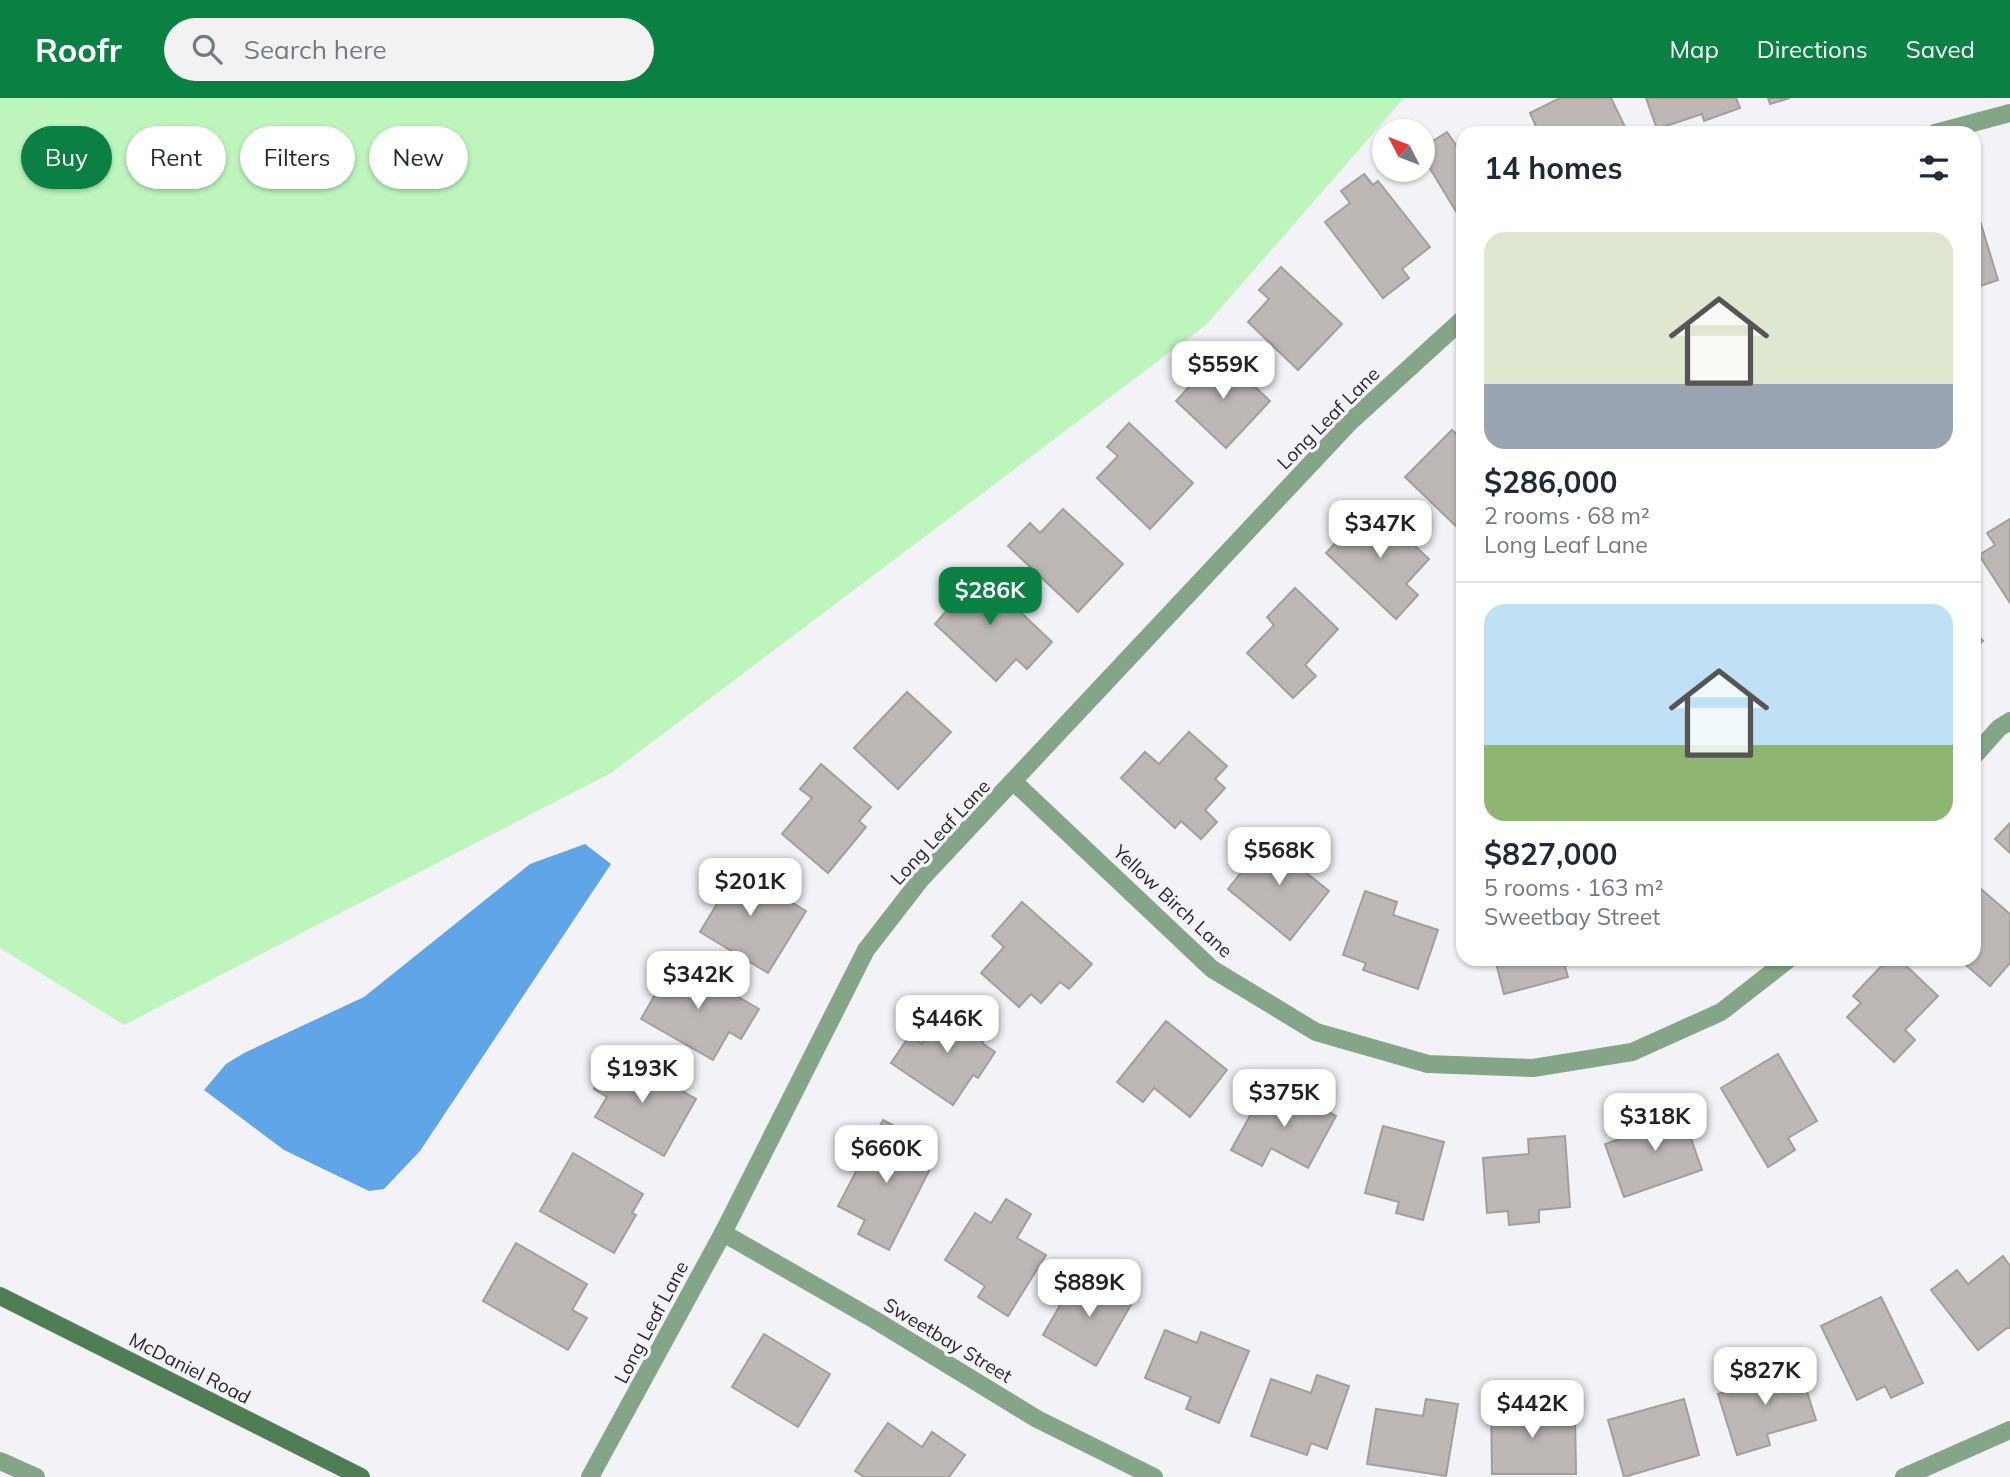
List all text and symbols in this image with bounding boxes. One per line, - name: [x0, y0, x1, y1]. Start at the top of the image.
- search box: [164, 18, 654, 81]
- text: Roofr: [35, 29, 122, 70]
- icon: search: [188, 30, 226, 68]
- text: Search here: [244, 33, 387, 66]
- text: Map: [1669, 34, 1719, 64]
- text: Directions: [1757, 34, 1868, 64]
- text: Saved: [1906, 34, 1975, 64]
- north arrow: [1372, 119, 1435, 182]
- map controls: [1372, 119, 1435, 182]
- chip: Buy: [21, 126, 112, 189]
- chip: Rent: [126, 126, 226, 189]
- chip: Filters: [240, 126, 355, 189]
- chip: New: [369, 126, 468, 189]
- text: 14 homes: [1484, 149, 1623, 187]
- icon: filters: [1915, 149, 1953, 187]
- icon: home: [1656, 278, 1782, 404]
- pin: $559K: [1174, 342, 1272, 401]
- text: $559K: [1188, 349, 1258, 378]
- street label: Long Leaf Lane: [1272, 362, 1384, 474]
- text: $286,000: [1484, 463, 1617, 501]
- pin: $347K: [1331, 500, 1429, 560]
- text: 2 rooms · 68 m²: [1484, 501, 1650, 530]
- text: $347K: [1345, 508, 1415, 537]
- text: Long Leaf Lane: [1484, 530, 1648, 559]
- pin: $286K: [941, 568, 1039, 627]
- text: $286K: [955, 575, 1025, 604]
- icon: home: [1656, 650, 1782, 776]
- street label: Long Leaf Lane: [885, 774, 995, 890]
- pin: $568K: [1230, 828, 1328, 887]
- text: $568K: [1244, 835, 1314, 864]
- text: $827,000: [1484, 835, 1617, 873]
- street label: Yellow Birch Lane: [1108, 839, 1238, 962]
- pin: $201K: [701, 858, 799, 918]
- text: $201K: [715, 866, 785, 895]
- text: 5 rooms · 163 m²: [1484, 873, 1664, 902]
- text: Sweetbay Street: [1484, 902, 1660, 931]
- pin: $342K: [649, 951, 747, 1011]
- text: $342K: [663, 959, 733, 988]
- pin: $446K: [898, 996, 996, 1055]
- text: $446K: [912, 1003, 982, 1032]
- pin: $193K: [593, 1046, 691, 1105]
- text: $193K: [607, 1053, 677, 1082]
- pin: $375K: [1235, 1070, 1333, 1129]
- text: $375K: [1249, 1077, 1319, 1106]
- pin: $318K: [1606, 1094, 1704, 1153]
- text: $318K: [1620, 1101, 1690, 1130]
- pin: $660K: [837, 1126, 935, 1185]
- text: $660K: [851, 1133, 921, 1162]
- street label: Long Leaf Lane: [609, 1257, 693, 1387]
- pin: $889K: [1040, 1260, 1138, 1319]
- text: $889K: [1054, 1267, 1124, 1296]
- street label: Sweetbay Street: [879, 1292, 1017, 1388]
- street label: McDaniel Road: [125, 1327, 255, 1409]
- pin: $827K: [1716, 1348, 1814, 1407]
- text: $827K: [1730, 1355, 1800, 1384]
- pin: $442K: [1483, 1380, 1581, 1440]
- text: $442K: [1497, 1388, 1567, 1417]

